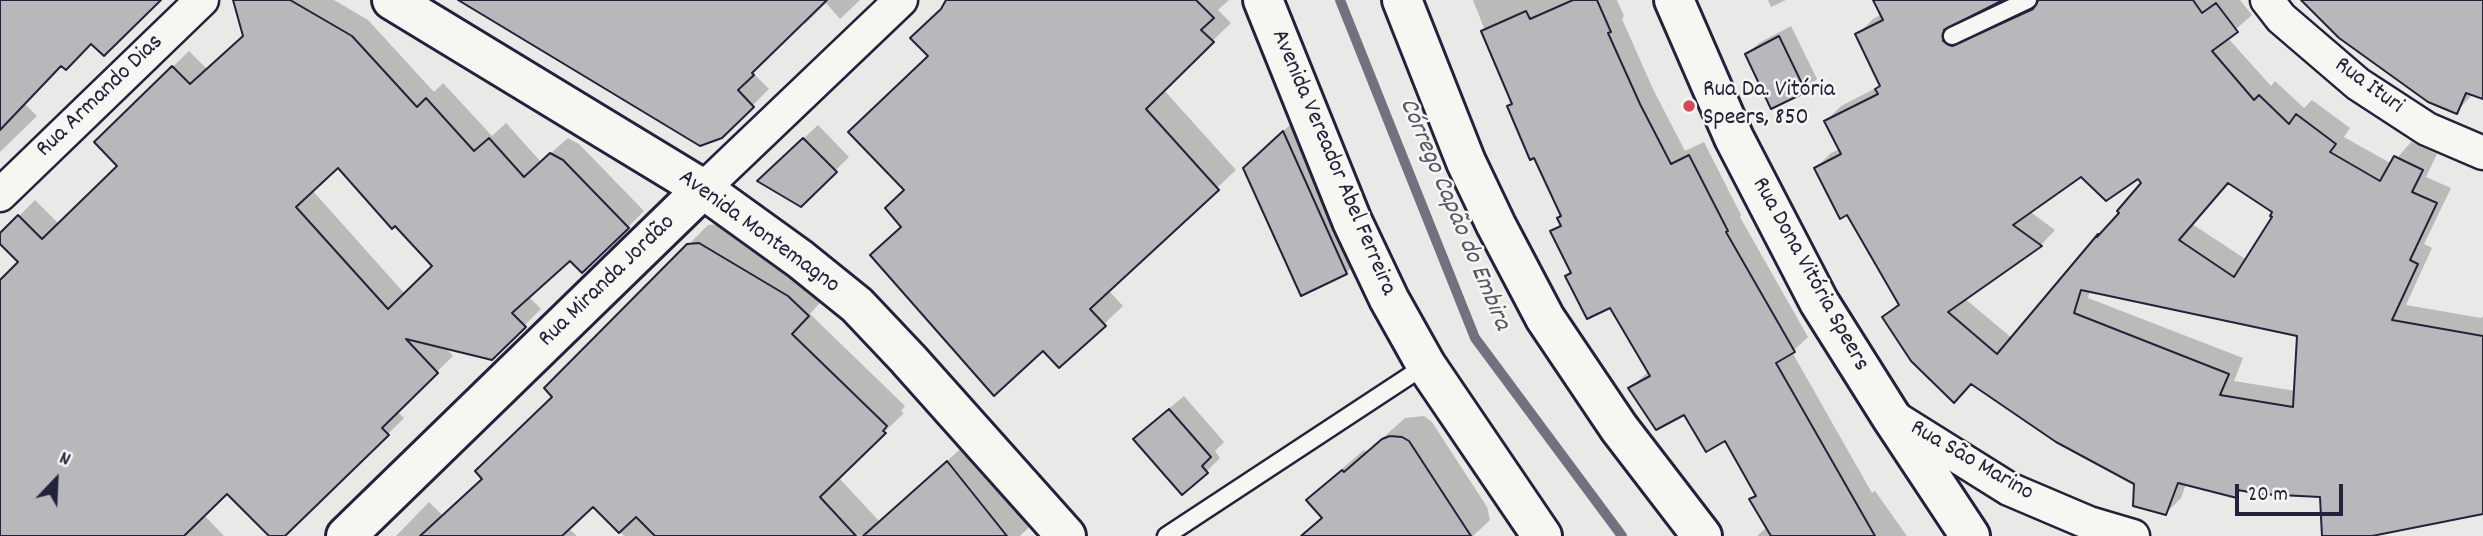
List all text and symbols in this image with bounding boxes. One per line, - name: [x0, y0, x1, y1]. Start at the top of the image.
- street label: Avenida Vereador Abel Ferreira: [1263, 26, 1401, 300]
- street label: Rua Armando Dias: [32, 29, 170, 165]
- street label: Rua Ituri: [2328, 52, 2408, 122]
- place label: Rua Da. Vitória Speers, 850: [1703, 78, 1835, 134]
- water label: Córrego Capão do Embira: [1390, 94, 1516, 336]
- marker: Rua Da. Vitória Speers, 850: [1681, 98, 1697, 114]
- street label: Avenida Montemagno: [672, 165, 844, 301]
- street label: Rua Dona Vitória Speers: [1744, 173, 1874, 377]
- street label: Rua Miranda Jordão: [534, 210, 682, 354]
- street label: Rua São Marino: [1904, 415, 2038, 509]
- north arrow: [21, 445, 91, 515]
- text: N: [55, 446, 74, 474]
- scale bar: [2238, 470, 2346, 514]
- text: 20 m: [2248, 481, 2288, 511]

